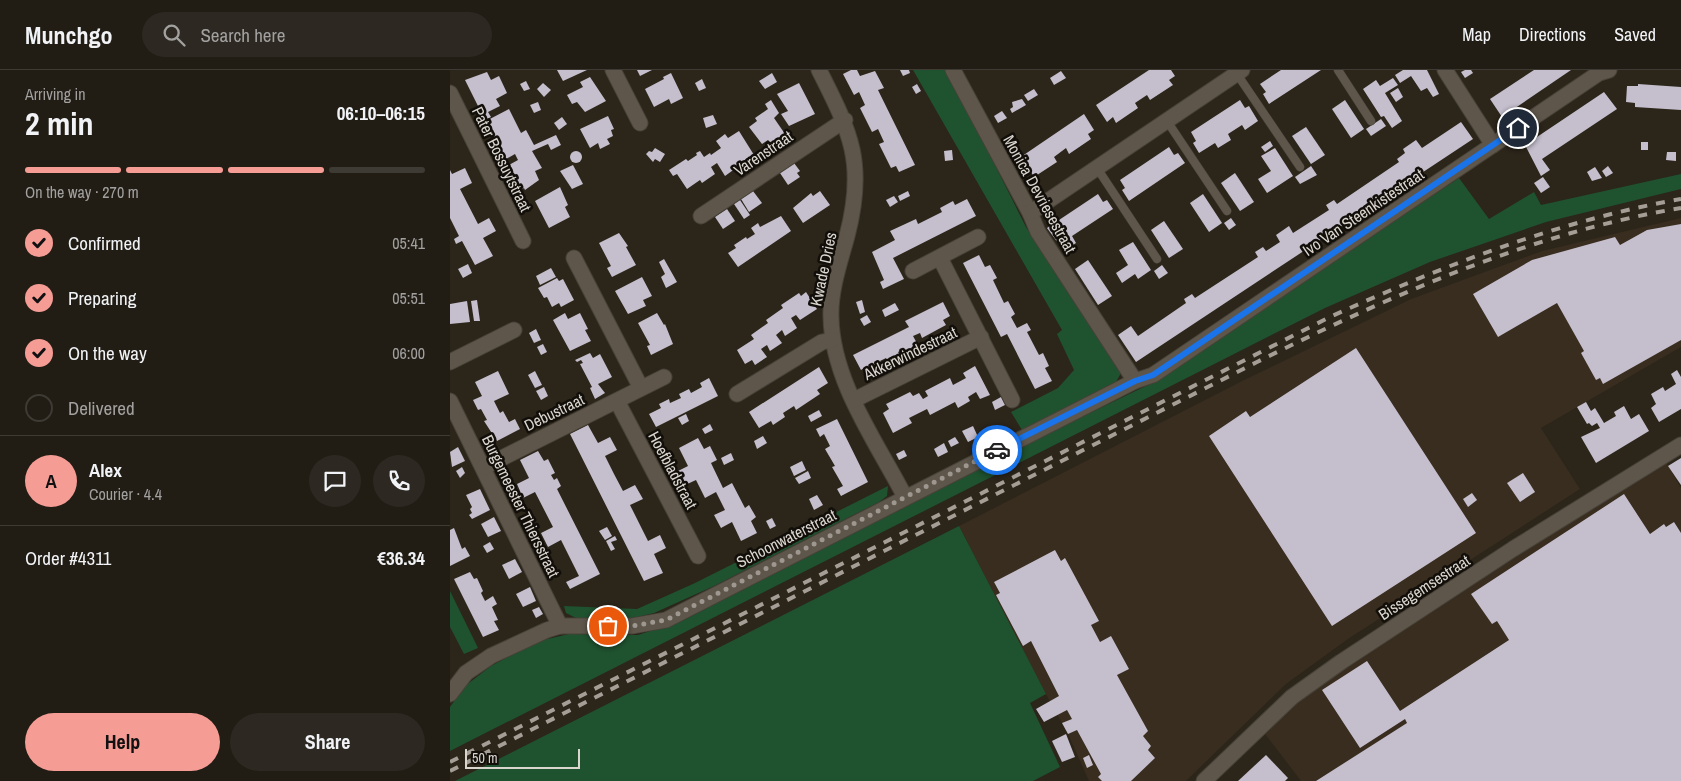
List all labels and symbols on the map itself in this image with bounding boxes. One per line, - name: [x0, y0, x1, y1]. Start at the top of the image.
- street label: Pater Bossuytstraat: [467, 103, 537, 216]
- pin: [1497, 107, 1539, 149]
- street label: Varenstraat: [729, 125, 797, 181]
- street label: Monica Devriesestraat: [998, 131, 1082, 257]
- street label: Ivo Van Steenkistestraat: [1298, 163, 1428, 261]
- street label: Kwade Dries: [804, 230, 842, 308]
- street label: Akkerwindestraat: [859, 321, 961, 386]
- street label: Debustraat: [520, 388, 588, 436]
- courier: [972, 425, 1022, 475]
- street label: Hoefbladstraat: [643, 427, 703, 513]
- street label: Burgemeester Thiersstraat: [477, 431, 565, 581]
- street label: Schoonwaterstraat: [732, 503, 840, 573]
- street label: Bissegemsestraat: [1374, 549, 1474, 625]
- pin: [587, 605, 629, 647]
- scale bar: [465, 746, 580, 769]

